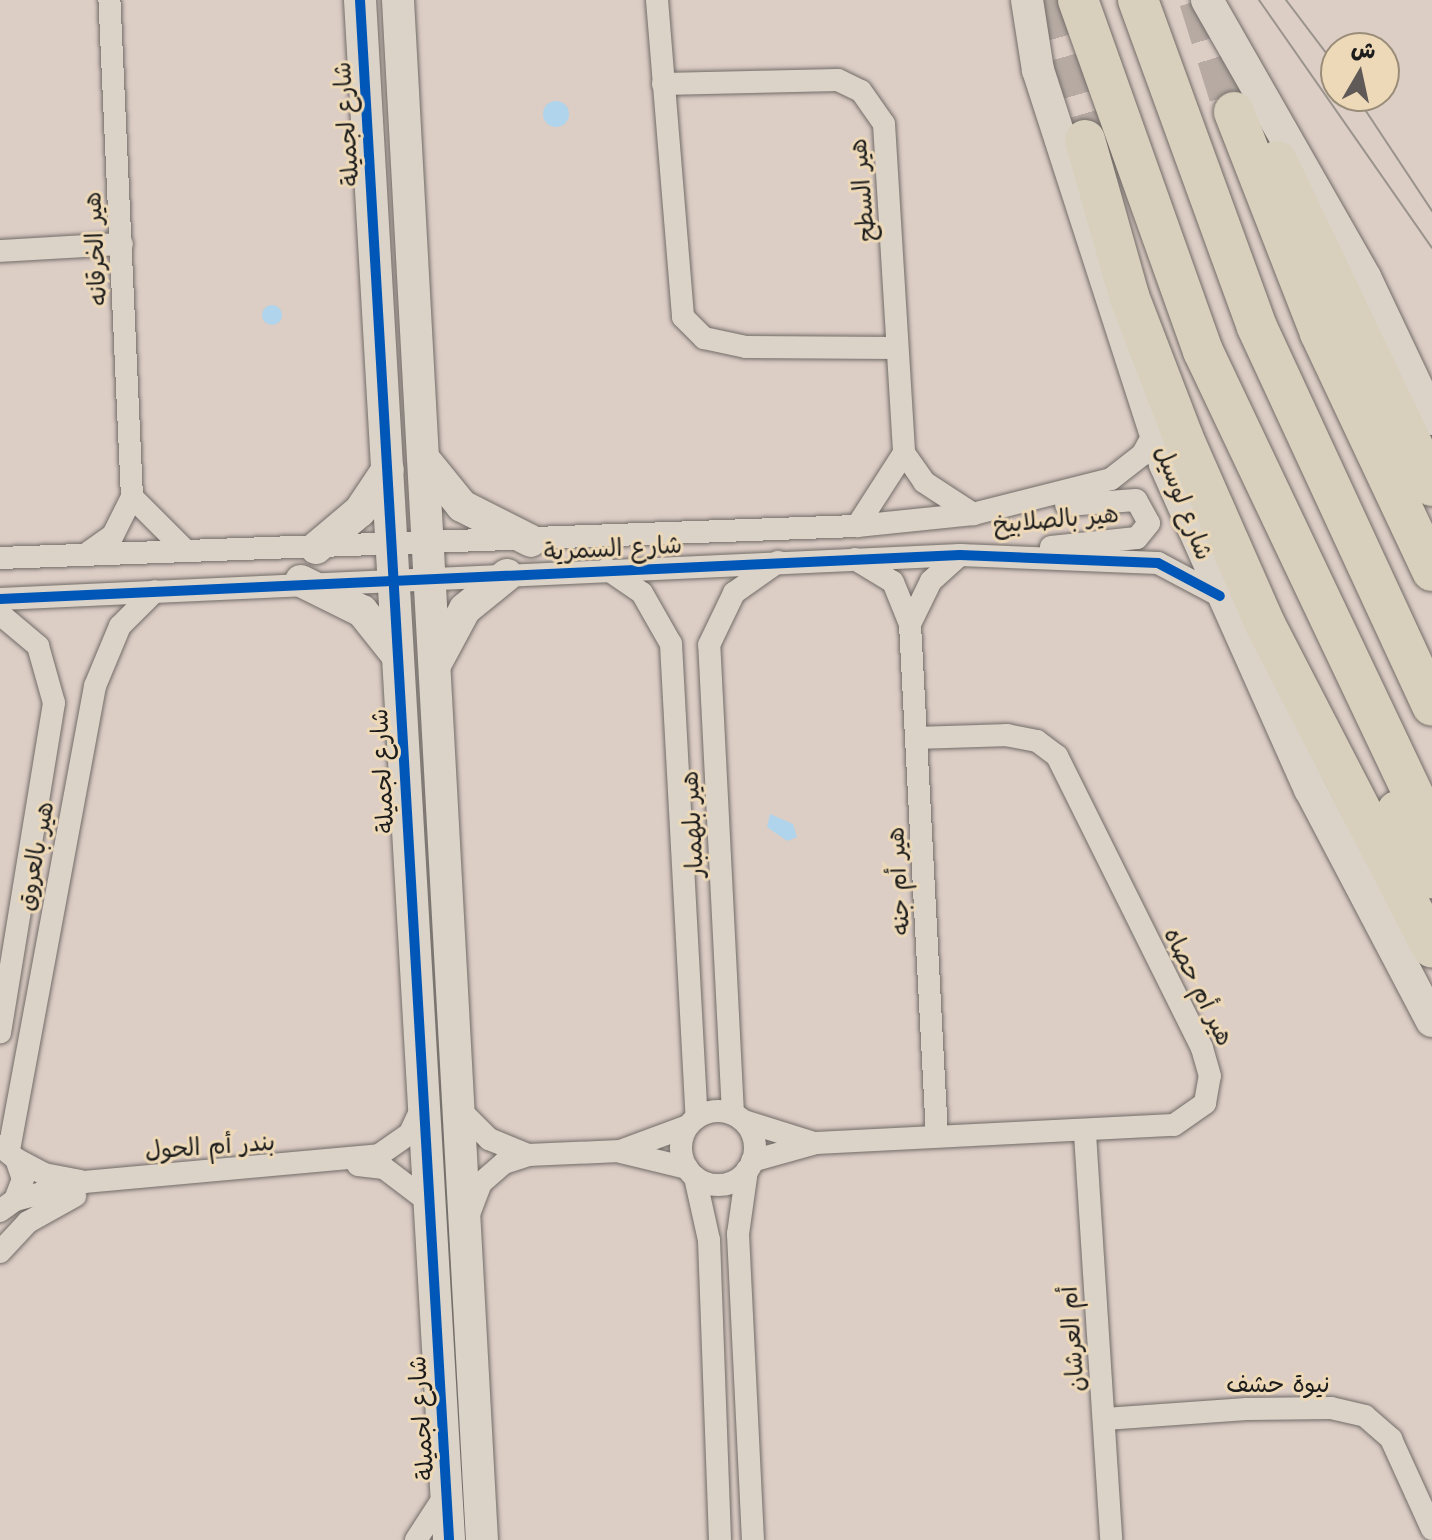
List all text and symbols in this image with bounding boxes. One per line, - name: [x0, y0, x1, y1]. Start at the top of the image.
- north arrow: [1320, 32, 1400, 112]
- text: ش: [1349, 36, 1377, 65]
- street label: شارع لجميلة: [328, 61, 366, 187]
- street label: هير السطح: [844, 137, 882, 243]
- street label: هير الخرقانه: [79, 191, 113, 307]
- street label: شارع لوسيل: [1148, 442, 1218, 564]
- street label: هير بالصلابيخ: [992, 500, 1120, 540]
- street label: شارع السمرية: [543, 531, 683, 567]
- street label: شارع لجميلة: [365, 708, 401, 834]
- street label: هير بلهمبار: [676, 770, 710, 878]
- street label: هير بالعروق: [11, 799, 61, 913]
- street label: هير أم جنه: [882, 826, 916, 936]
- street label: هير أم حصاه: [1157, 923, 1239, 1051]
- street label: بندر أم الحول: [144, 1128, 276, 1166]
- street label: أم العرشان: [1055, 1285, 1091, 1393]
- street label: شارع لجميلة: [403, 1355, 441, 1481]
- street label: نيوة حشف: [1226, 1371, 1330, 1399]

